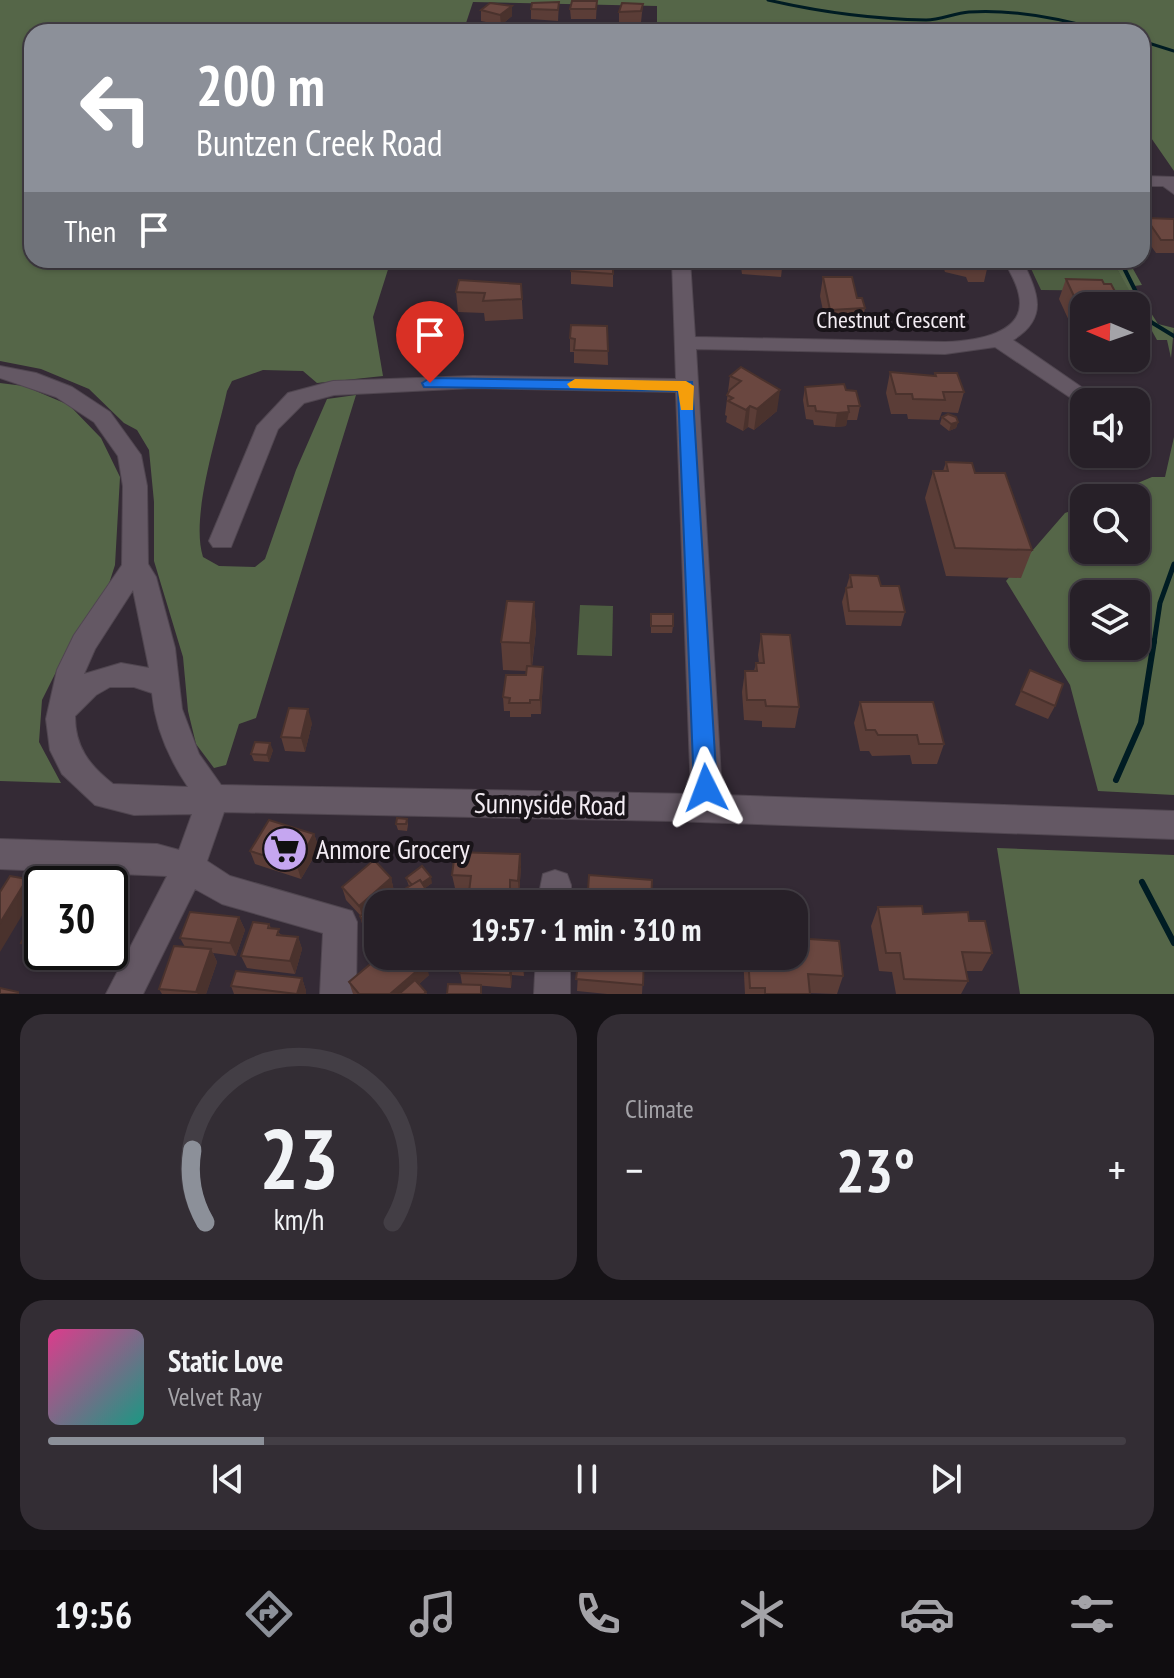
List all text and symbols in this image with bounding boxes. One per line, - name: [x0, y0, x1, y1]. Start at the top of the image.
- text: 200 m: [196, 49, 325, 121]
- icon: left: [64, 56, 168, 160]
- text: Buntzen Creek Road: [196, 119, 443, 166]
- icon: arrive: [132, 208, 176, 252]
- text: Then: [64, 211, 116, 250]
- north arrow: [1070, 292, 1150, 372]
- map controls: [1070, 292, 1150, 660]
- pin: [396, 301, 464, 383]
- street label: Chestnut Crescent: [816, 304, 966, 335]
- icon: arrive: [408, 313, 452, 357]
- button: sound: [1070, 388, 1150, 468]
- button: search: [1070, 484, 1150, 564]
- button: layers: [1070, 580, 1150, 660]
- position arrow: [664, 746, 748, 830]
- street label: Sunnyside Road: [474, 784, 626, 823]
- supermarket icon: Anmore Grocery: [261, 825, 309, 873]
- place label: Anmore Grocery: [316, 830, 470, 867]
- speed limit sign: 30: [24, 866, 128, 970]
- text: 19:57 · 1 min · 310 m: [471, 910, 701, 949]
- text: Climate: [625, 1092, 694, 1125]
- text: 23: [259, 1104, 338, 1212]
- text: 23°: [836, 1131, 915, 1209]
- text: −: [625, 1141, 643, 1198]
- text: +: [1108, 1141, 1126, 1198]
- text: km/h: [273, 1201, 324, 1238]
- text: Static Love: [168, 1341, 283, 1380]
- text: Velvet Ray: [168, 1380, 262, 1413]
- icon: previous: [206, 1457, 250, 1501]
- icon: pause: [565, 1457, 609, 1501]
- icon: next: [924, 1457, 968, 1501]
- icon: directions: [241, 1586, 297, 1642]
- icon: music: [405, 1586, 461, 1642]
- icon: phone: [570, 1586, 626, 1642]
- icon: climate: [734, 1586, 790, 1642]
- icon: car: [899, 1586, 955, 1642]
- icon: filters: [1064, 1586, 1120, 1642]
- text: 19:56: [54, 1591, 132, 1638]

